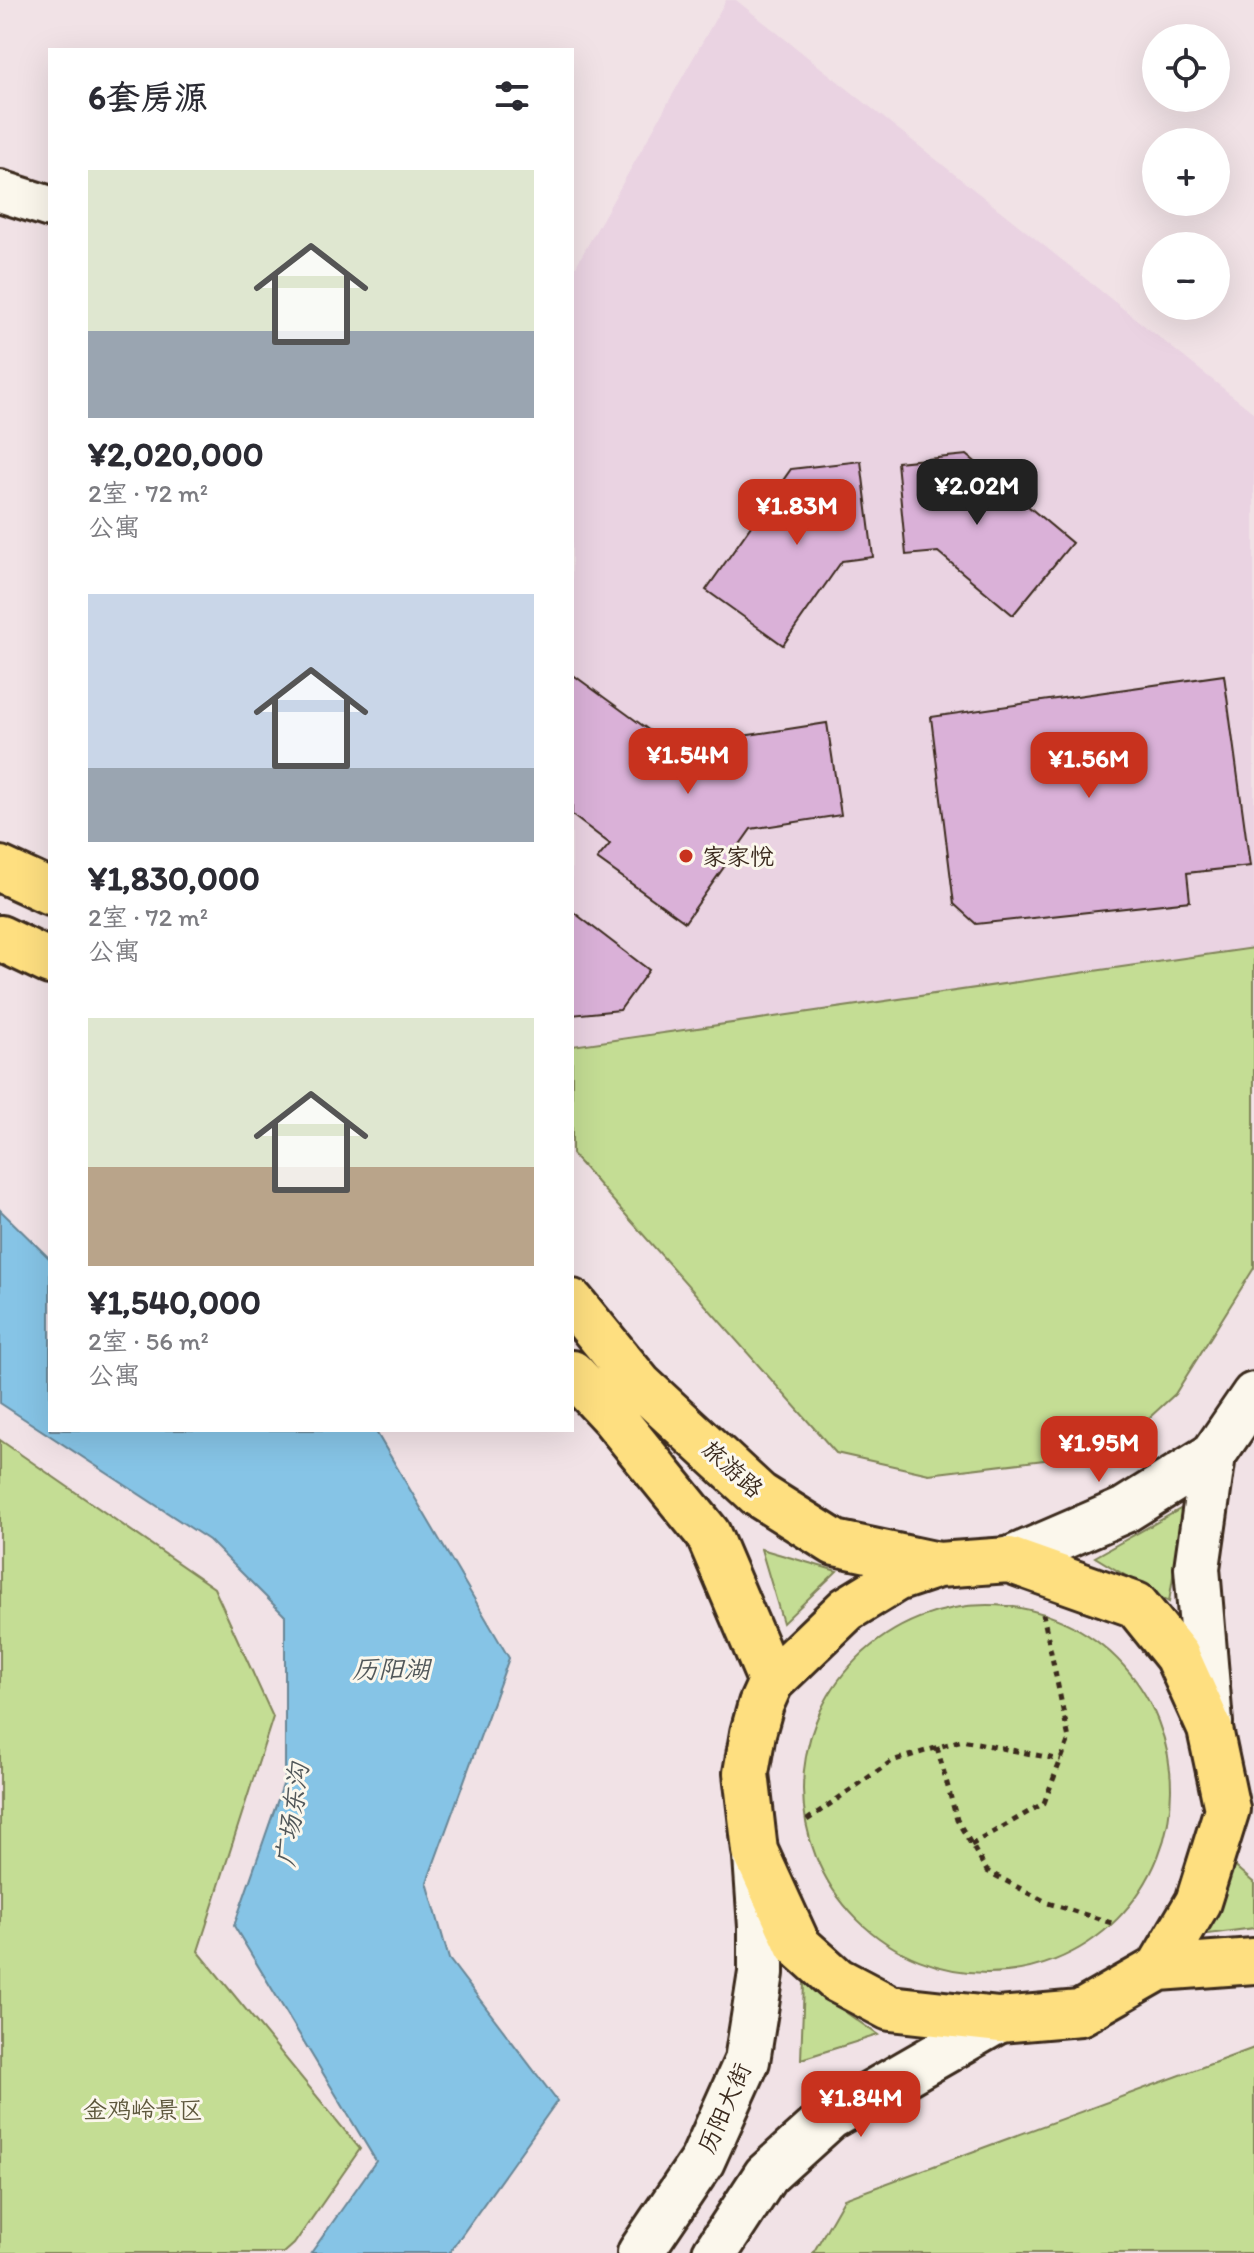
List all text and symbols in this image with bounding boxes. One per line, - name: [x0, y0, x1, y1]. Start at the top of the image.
- map controls: [1142, 24, 1230, 320]
- button: locate: [1142, 24, 1230, 112]
- icon: filters: [490, 74, 534, 118]
- text: 6套房源: [88, 77, 208, 118]
- button: +: [1142, 128, 1230, 216]
- icon: home: [239, 222, 383, 366]
- button: −: [1142, 232, 1230, 320]
- text: ¥2,020,000: [88, 434, 264, 475]
- pin: ¥2.02M: [912, 459, 1042, 527]
- text: ¥2.02M: [935, 469, 1019, 501]
- text: 2室 · 72 m²: [88, 477, 208, 509]
- pin: ¥1.83M: [732, 479, 862, 547]
- text: ¥1.83M: [756, 489, 838, 521]
- text: 公寓: [88, 511, 140, 543]
- icon: home: [239, 646, 383, 790]
- pin: ¥1.54M: [623, 728, 753, 796]
- pin: ¥1.56M: [1024, 732, 1154, 800]
- text: ¥1.54M: [647, 738, 729, 770]
- text: ¥1.56M: [1049, 742, 1129, 774]
- place label: 家家悦: [702, 842, 774, 871]
- marker: 家家悦: [677, 847, 695, 865]
- text: ¥1,830,000: [88, 858, 260, 899]
- text: 2室 · 72 m²: [88, 901, 208, 933]
- text: 公寓: [88, 935, 140, 967]
- icon: home: [239, 1070, 383, 1214]
- text: ¥1,540,000: [88, 1282, 261, 1323]
- text: 2室 · 56 m²: [88, 1325, 209, 1357]
- text: 公寓: [88, 1359, 140, 1391]
- pin: ¥1.95M: [1034, 1416, 1164, 1484]
- text: ¥1.95M: [1059, 1426, 1139, 1458]
- street label: 旅游路: [697, 1434, 769, 1504]
- water label: 历阳湖: [352, 1653, 433, 1685]
- water label: 广场东沟: [269, 1759, 315, 1869]
- street label: 历阳大街: [691, 2058, 757, 2158]
- pin: ¥1.84M: [796, 2071, 926, 2139]
- text: ¥1.84M: [819, 2081, 903, 2113]
- park label: 金鸡岭景区: [83, 2095, 203, 2124]

